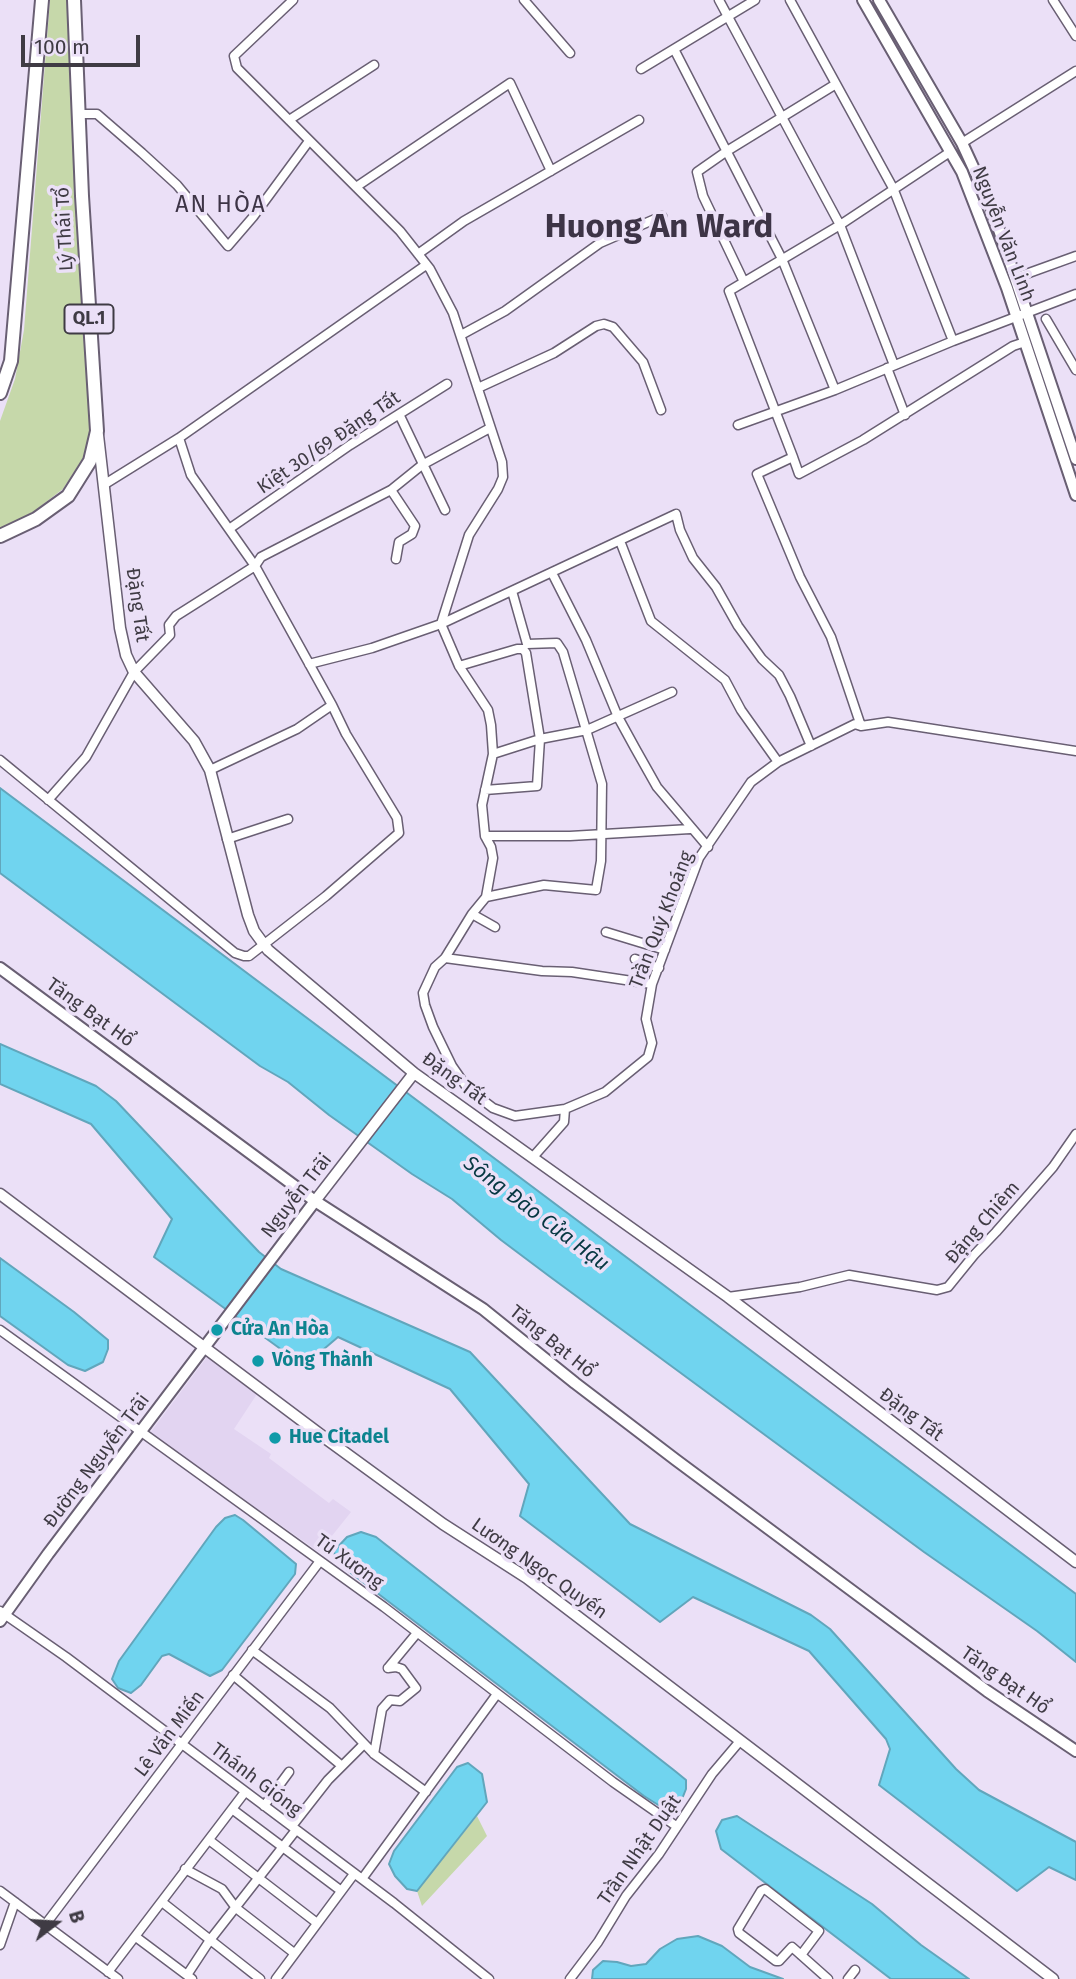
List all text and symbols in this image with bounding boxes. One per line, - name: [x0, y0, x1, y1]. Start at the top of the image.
- scale bar: [24, 21, 144, 65]
- text: 100 m: [34, 34, 90, 60]
- street label: Nguyễn Văn Linh: [967, 163, 1039, 305]
- street label: Lý Thái Tổ: [51, 186, 79, 272]
- district label: AN HÒA: [176, 192, 266, 220]
- district label: Huong An Ward: [545, 208, 773, 248]
- road number: QL.1: [64, 304, 114, 334]
- street label: Kiệt 30/69 Đặng Tất: [253, 387, 405, 499]
- street label: Đặng Tất: [121, 566, 153, 644]
- street label: Trần Quý Khoáng: [625, 848, 699, 992]
- street label: Tăng Bạt Hổ: [42, 973, 138, 1053]
- street label: Đặng Tất: [417, 1048, 491, 1110]
- street label: Nguyễn Trãi: [257, 1149, 337, 1243]
- water label: Sông Đào Cửa Hậu: [458, 1151, 614, 1277]
- street label: Đặng Chiêm: [941, 1177, 1025, 1269]
- street label: Tăng Bạt Hổ: [505, 1301, 599, 1383]
- place label: Cửa An Hòa: [231, 1319, 329, 1341]
- marker: Cửa An Hòa: [209, 1322, 225, 1338]
- place label: Vòng Thành: [272, 1350, 373, 1372]
- marker: Vòng Thành: [250, 1353, 266, 1369]
- street label: Đặng Tất: [874, 1383, 948, 1447]
- street label: Đường Nguyễn Trãi: [39, 1389, 155, 1533]
- place label: Hue Citadel: [289, 1427, 389, 1449]
- marker: Hue Citadel: [267, 1430, 283, 1446]
- street label: Lương Ngọc Quyến: [467, 1514, 611, 1624]
- street label: Tú Xương: [311, 1530, 387, 1594]
- street label: Tăng Bạt Hổ: [956, 1642, 1054, 1720]
- street label: Lê Văn Miến: [130, 1686, 210, 1782]
- street label: Thánh Gióng: [206, 1738, 306, 1822]
- street label: Trần Nhật Duật: [594, 1791, 686, 1909]
- north arrow: [21, 1888, 91, 1958]
- text: B: [64, 1908, 89, 1926]

